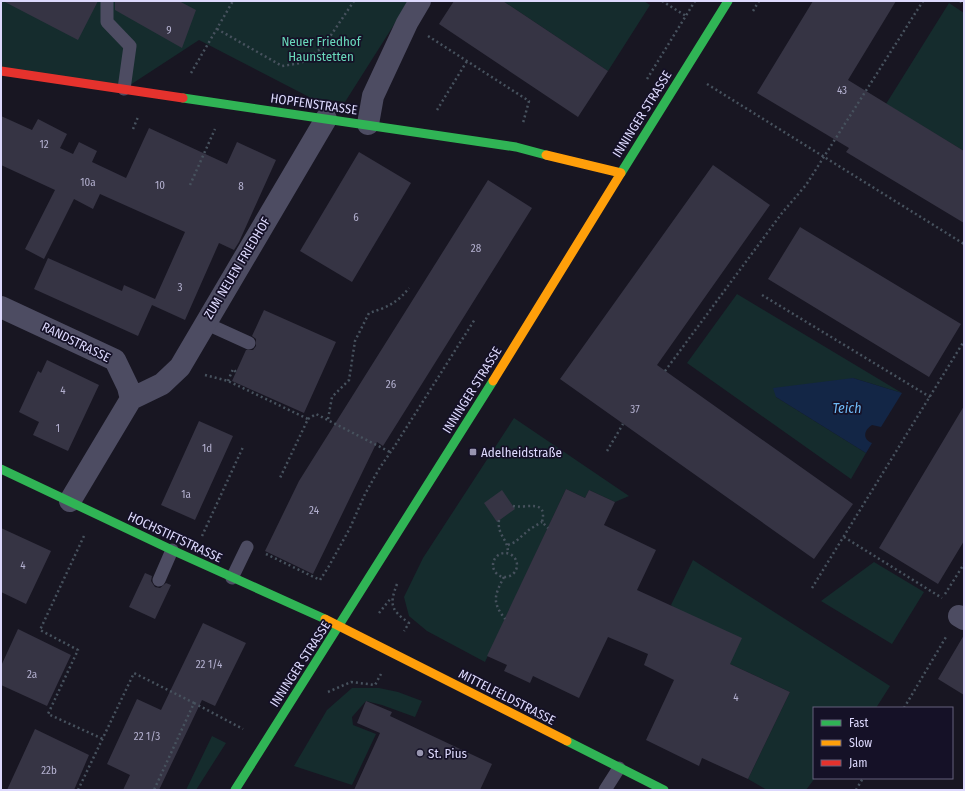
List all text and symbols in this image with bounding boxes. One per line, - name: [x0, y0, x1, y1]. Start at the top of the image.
- house number: 9: [166, 24, 172, 37]
- park label: Neuer Friedhof Haunstetten: [281, 34, 362, 64]
- street label: INNINGER STRASSE: [609, 68, 675, 160]
- house number: 43: [837, 84, 847, 97]
- street label: HOPFENSTRASSE: [270, 90, 358, 118]
- house number: 12: [39, 138, 49, 151]
- house number: 10a: [80, 176, 96, 189]
- house number: 10: [155, 179, 165, 192]
- house number: 8: [238, 180, 244, 193]
- house number: 6: [353, 211, 359, 224]
- street label: ZUM NEUEN FRIEDHOF: [201, 214, 274, 322]
- house number: 28: [471, 242, 482, 255]
- house number: 3: [178, 281, 183, 294]
- street label: RANDSTRASSE: [39, 319, 113, 365]
- street label: INNINGER STRASSE: [439, 344, 505, 436]
- house number: 26: [386, 378, 397, 391]
- house number: 4: [60, 384, 66, 397]
- water label: Teich: [832, 400, 862, 417]
- house number: 37: [630, 403, 640, 416]
- house number: 1: [56, 422, 60, 435]
- house number: 1d: [202, 442, 212, 455]
- place label: Adelheidstraße: [481, 445, 562, 460]
- marker: Adelheidstraße: [468, 447, 478, 457]
- house number: 1a: [181, 488, 191, 501]
- house number: 24: [309, 504, 320, 517]
- street label: HOCHSTIFTSTRASSE: [125, 509, 225, 565]
- house number: 4: [20, 559, 26, 572]
- street label: INNINGER STRASSE: [267, 618, 333, 710]
- house number: 22 1/4: [196, 658, 223, 671]
- street label: MITTELFELDSTRASSE: [456, 666, 558, 728]
- house number: 2a: [27, 668, 37, 681]
- house number: 4: [733, 691, 739, 704]
- legend: [813, 707, 953, 779]
- text: Fast: [849, 716, 868, 730]
- house number: 22 1/3: [134, 730, 160, 743]
- text: Slow: [849, 736, 872, 750]
- place label: St. Pius: [428, 746, 467, 761]
- marker: St. Pius: [415, 748, 425, 758]
- text: Jam: [849, 756, 867, 770]
- house number: 22b: [41, 764, 57, 777]

